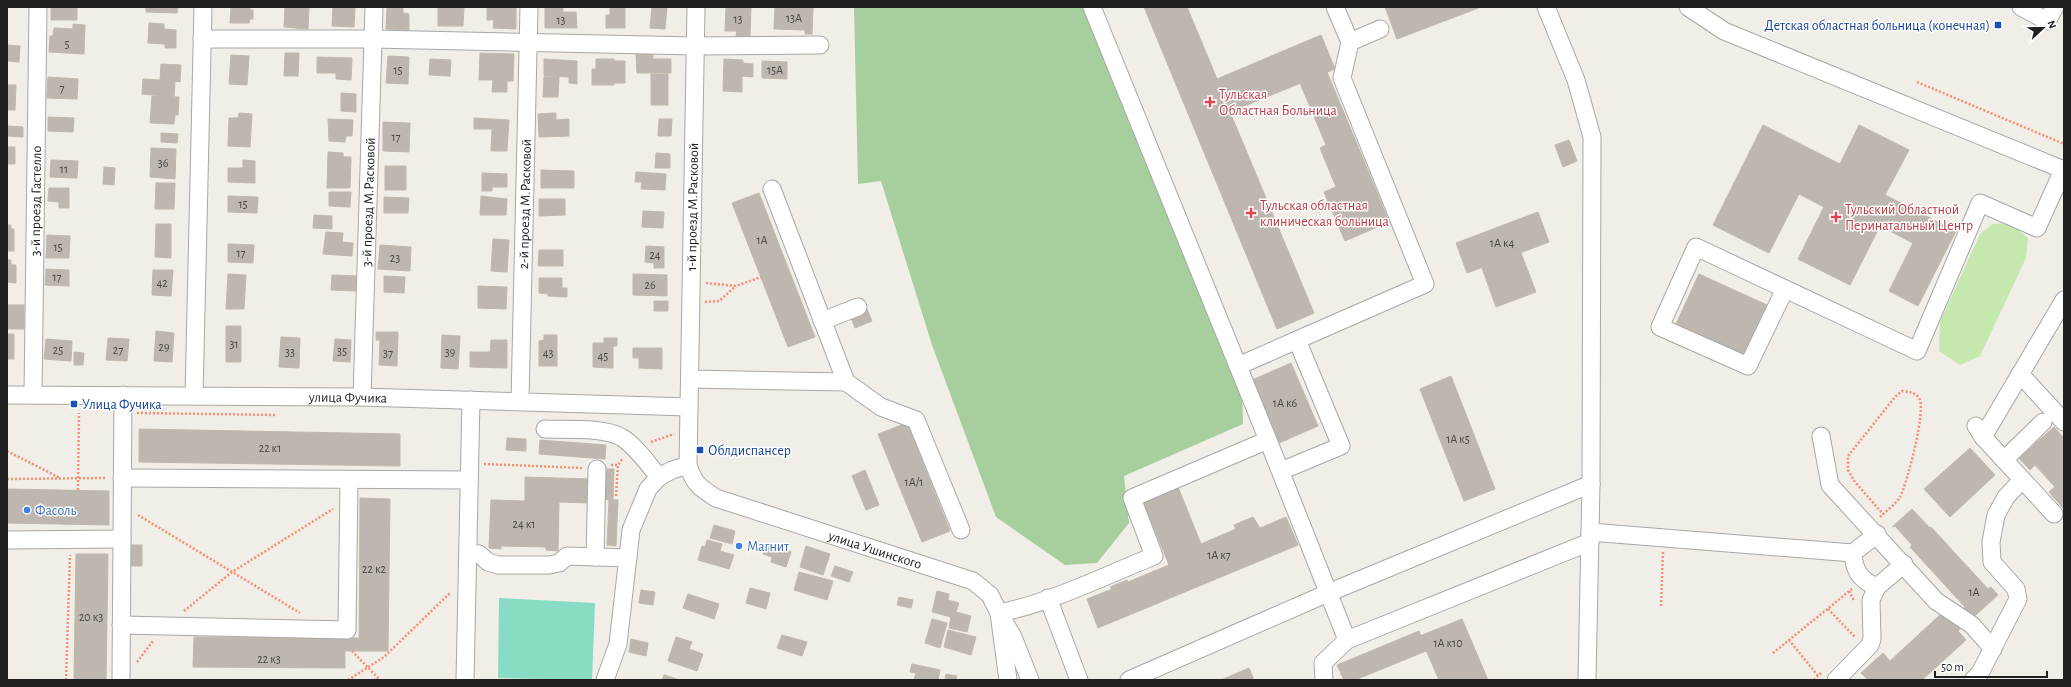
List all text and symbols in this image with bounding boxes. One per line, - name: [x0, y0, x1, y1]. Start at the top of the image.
- north arrow: [2023, 8, 2063, 48]
- house number: 13А: [786, 12, 802, 24]
- house number: 13: [733, 13, 743, 25]
- house number: 13: [556, 14, 566, 26]
- place label: Детская областная больница (конечная): [1765, 19, 1990, 33]
- text: N: [2045, 19, 2058, 30]
- marker: Детская областная больница (конечная): [1993, 20, 2003, 30]
- house number: 5: [64, 38, 70, 50]
- house number: 15: [393, 64, 403, 76]
- house number: 15А: [767, 64, 783, 76]
- house number: 7: [59, 82, 65, 94]
- place label: Тульская Областная Больница: [1219, 88, 1338, 118]
- marker: Тульская Областная Больница: [1204, 96, 1216, 108]
- house number: 17: [391, 131, 401, 143]
- street label: 3-й проезд М.Расковой: [360, 137, 378, 267]
- street label: 2-й проезд М.Расковой: [517, 139, 534, 269]
- street label: 1-й проезд М.Расковой: [685, 143, 701, 271]
- street label: 3-й проезд Гастелло: [29, 145, 44, 256]
- house number: 36: [158, 157, 169, 169]
- house number: 11: [60, 163, 68, 175]
- house number: 15: [238, 198, 248, 210]
- place label: Тульская областная клиническая больница: [1260, 199, 1390, 229]
- place label: Тульский Областной Перинатальный Центр: [1845, 203, 1973, 233]
- marker: Тульская областная клиническая больница: [1245, 207, 1257, 219]
- marker: Тульский Областной Перинатальный Центр: [1830, 211, 1842, 223]
- house number: 1А: [756, 234, 768, 246]
- house number: 1А к4: [1490, 237, 1514, 249]
- house number: 15: [53, 241, 63, 253]
- house number: 17: [236, 247, 246, 259]
- house number: 24: [649, 249, 661, 261]
- house number: 23: [390, 252, 400, 264]
- house number: 17: [52, 271, 62, 283]
- house number: 42: [156, 277, 168, 289]
- house number: 26: [644, 279, 656, 291]
- house number: 31: [229, 338, 239, 350]
- house number: 29: [158, 341, 170, 353]
- house number: 25: [53, 344, 63, 356]
- house number: 27: [113, 344, 123, 356]
- house number: 35: [337, 345, 347, 357]
- house number: 33: [285, 346, 295, 358]
- house number: 39: [445, 346, 456, 358]
- house number: 37: [383, 347, 393, 359]
- house number: 43: [543, 347, 553, 359]
- house number: 45: [598, 350, 608, 362]
- street label: улица Фучика: [308, 391, 388, 406]
- house number: 1А к6: [1273, 397, 1298, 409]
- place label: Улица Фучика: [82, 398, 162, 412]
- marker: Улица Фучика: [69, 399, 79, 409]
- house number: 1А к5: [1446, 433, 1470, 445]
- house number: 22 к1: [259, 442, 281, 454]
- place label: Облдиспансер: [708, 444, 791, 458]
- marker: Облдиспансер: [695, 445, 705, 455]
- house number: 1А/1: [905, 476, 923, 488]
- place label: Фасоль: [35, 504, 77, 518]
- marker: Фасоль: [22, 505, 32, 515]
- house number: 24 к1: [513, 518, 535, 530]
- street label: улица Ушинского: [826, 528, 923, 572]
- place label: Магнит: [747, 540, 790, 554]
- marker: Магнит: [734, 541, 744, 551]
- house number: 1А к7: [1207, 549, 1231, 561]
- house number: 22 к2: [362, 563, 386, 575]
- house number: 1А: [1968, 586, 1980, 598]
- house number: 20 к3: [79, 611, 103, 623]
- house number: 1А к10: [1433, 637, 1463, 649]
- house number: 22 к3: [257, 653, 281, 665]
- scale bar: [1935, 653, 2047, 679]
- text: 50 m: [1941, 661, 1964, 673]

